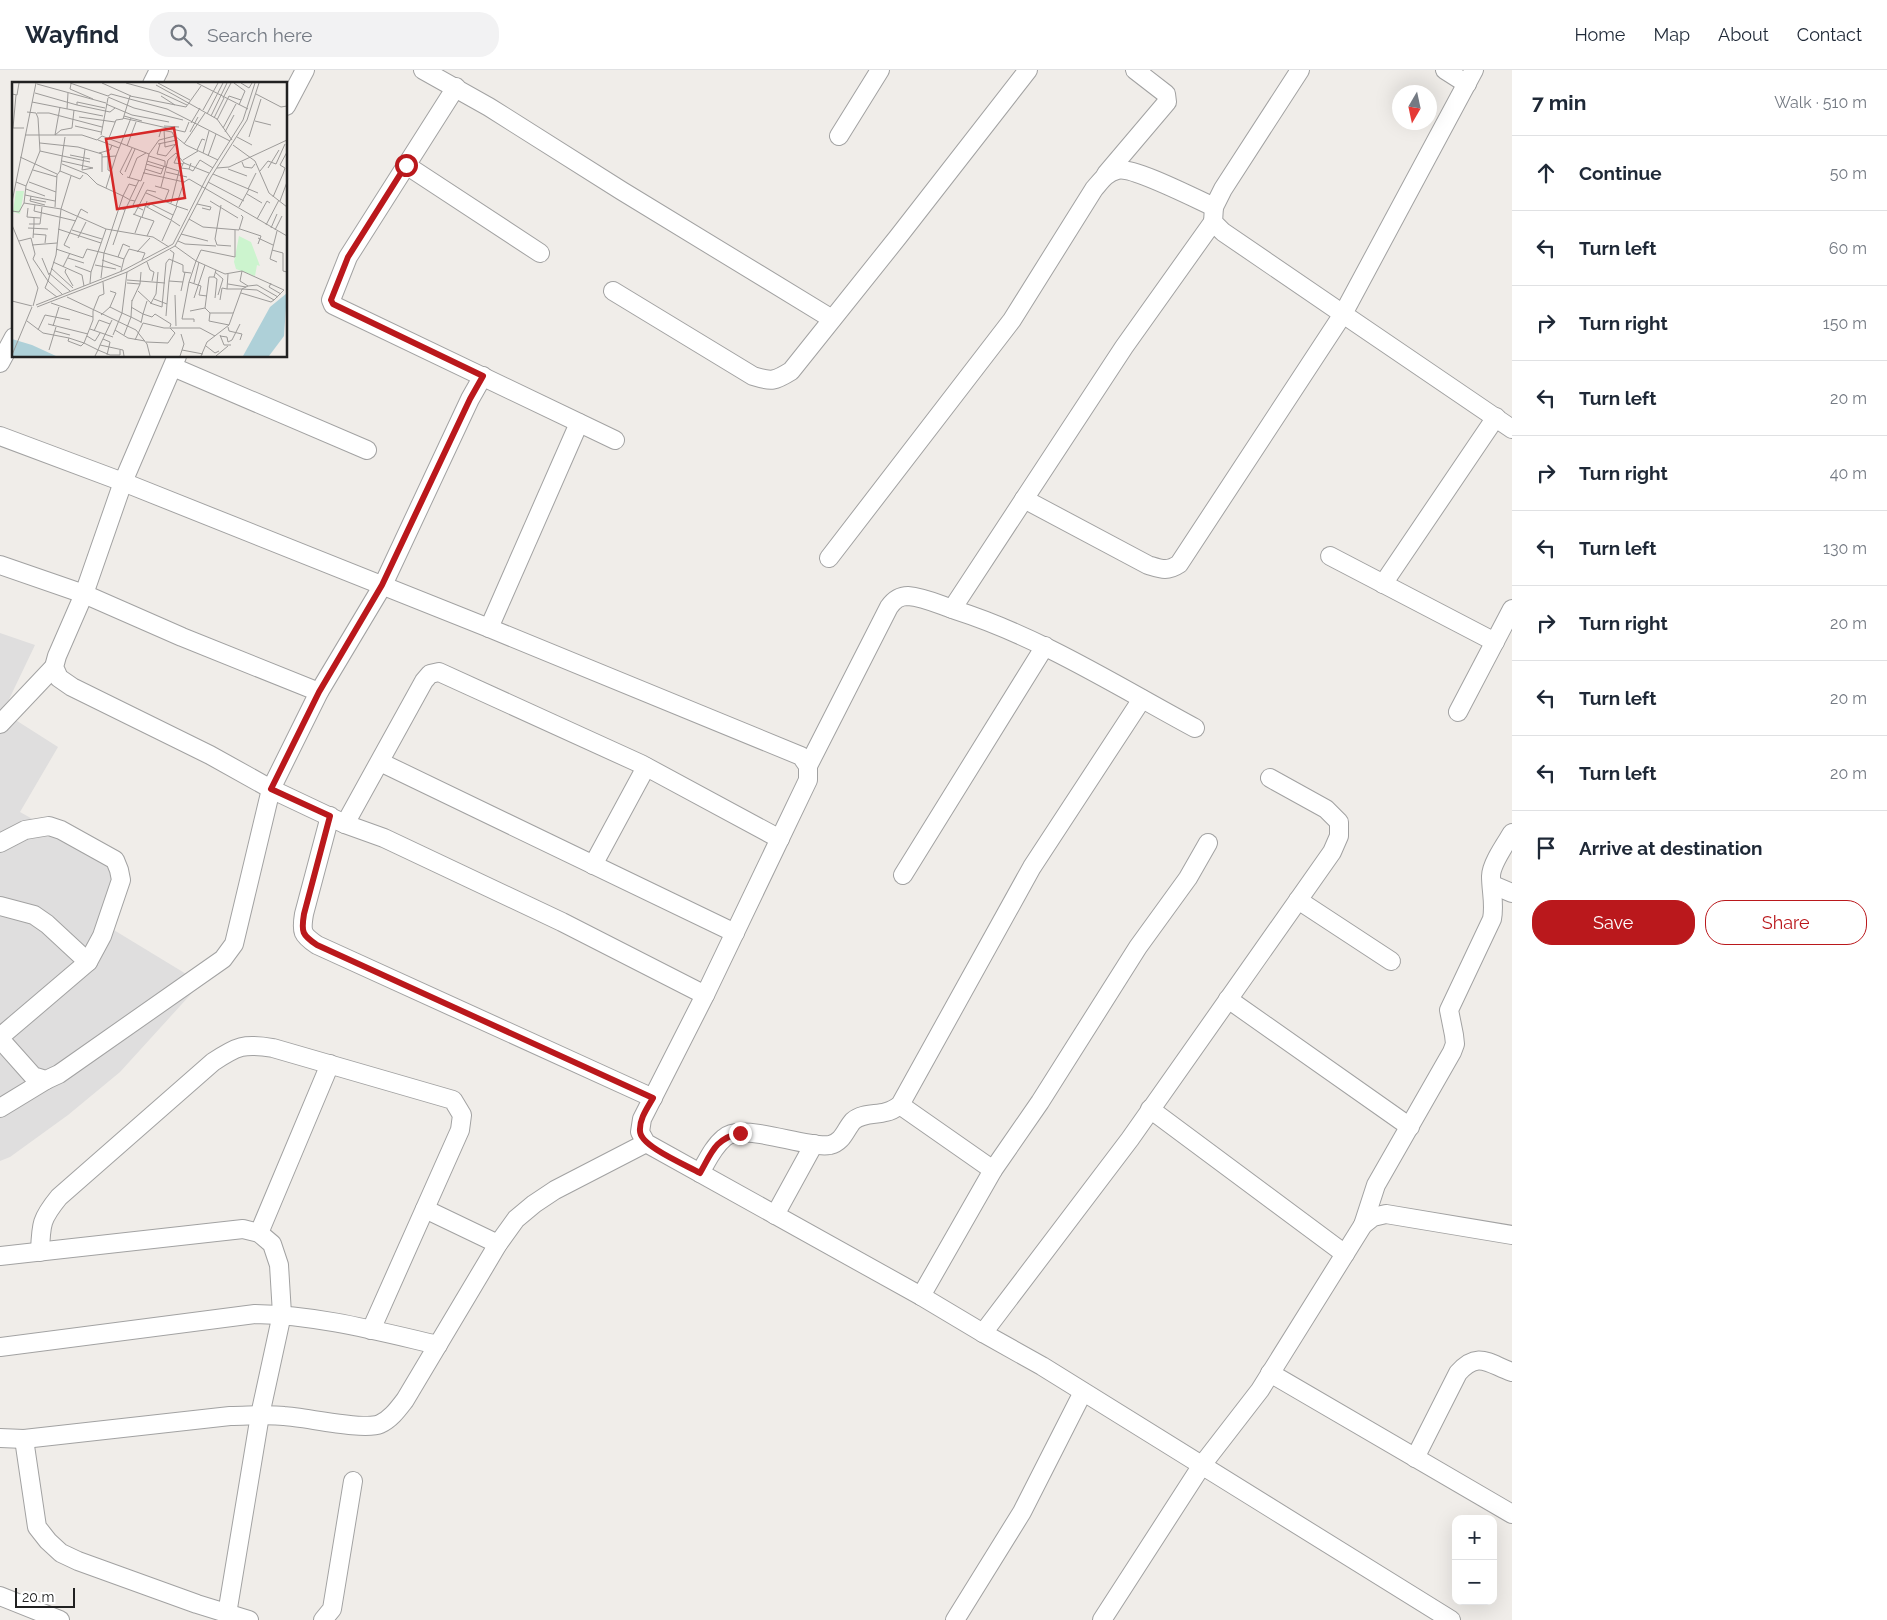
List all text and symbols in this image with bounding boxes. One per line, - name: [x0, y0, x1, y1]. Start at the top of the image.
- search box: [149, 12, 499, 57]
- text: Wayfind: [25, 20, 119, 49]
- icon: search: [167, 21, 195, 49]
- text: Search here: [207, 24, 312, 46]
- text: Home: [1574, 24, 1625, 45]
- text: Map: [1653, 24, 1690, 45]
- text: About: [1718, 24, 1769, 45]
- text: Contact: [1797, 24, 1862, 45]
- inset map: [12, 82, 288, 358]
- north arrow: [1392, 85, 1437, 130]
- text: 7 min: [1532, 90, 1586, 115]
- text: Walk · 510 m: [1774, 93, 1867, 112]
- route start: [395, 154, 418, 177]
- icon: ahead: [1532, 159, 1560, 187]
- text: Continue: [1579, 162, 1662, 184]
- text: 50 m: [1830, 164, 1867, 183]
- icon: left: [1532, 234, 1560, 262]
- text: Turn left: [1579, 237, 1656, 259]
- text: 60 m: [1829, 239, 1867, 258]
- icon: right: [1532, 309, 1560, 337]
- text: Turn right: [1579, 312, 1668, 334]
- text: 150 m: [1823, 314, 1867, 333]
- icon: left: [1532, 384, 1560, 412]
- text: Turn left: [1579, 387, 1656, 409]
- text: 20 m: [1830, 389, 1867, 408]
- icon: right: [1532, 459, 1560, 487]
- text: Turn right: [1579, 462, 1668, 484]
- text: 40 m: [1830, 464, 1867, 483]
- icon: left: [1532, 534, 1560, 562]
- text: Turn left: [1579, 537, 1656, 559]
- text: 130 m: [1823, 539, 1867, 558]
- icon: right: [1532, 609, 1560, 637]
- text: Turn right: [1579, 612, 1668, 634]
- text: 20 m: [1830, 614, 1867, 633]
- icon: left: [1532, 684, 1560, 712]
- text: Turn left: [1579, 687, 1656, 709]
- text: 20 m: [1830, 689, 1867, 708]
- icon: left: [1532, 759, 1560, 787]
- text: Turn left: [1579, 762, 1656, 784]
- text: 20 m: [1830, 764, 1867, 783]
- icon: arrive: [1532, 834, 1560, 862]
- text: Arrive at destination: [1579, 837, 1763, 859]
- button: Save: [1532, 900, 1695, 945]
- button: Share: [1705, 900, 1867, 945]
- route end: [729, 1122, 752, 1145]
- map controls: [1452, 1515, 1497, 1605]
- button: +: [1452, 1515, 1497, 1560]
- button: −: [1452, 1560, 1497, 1605]
- scale bar: [15, 1585, 75, 1608]
- text: 20 m: [22, 1589, 54, 1605]

